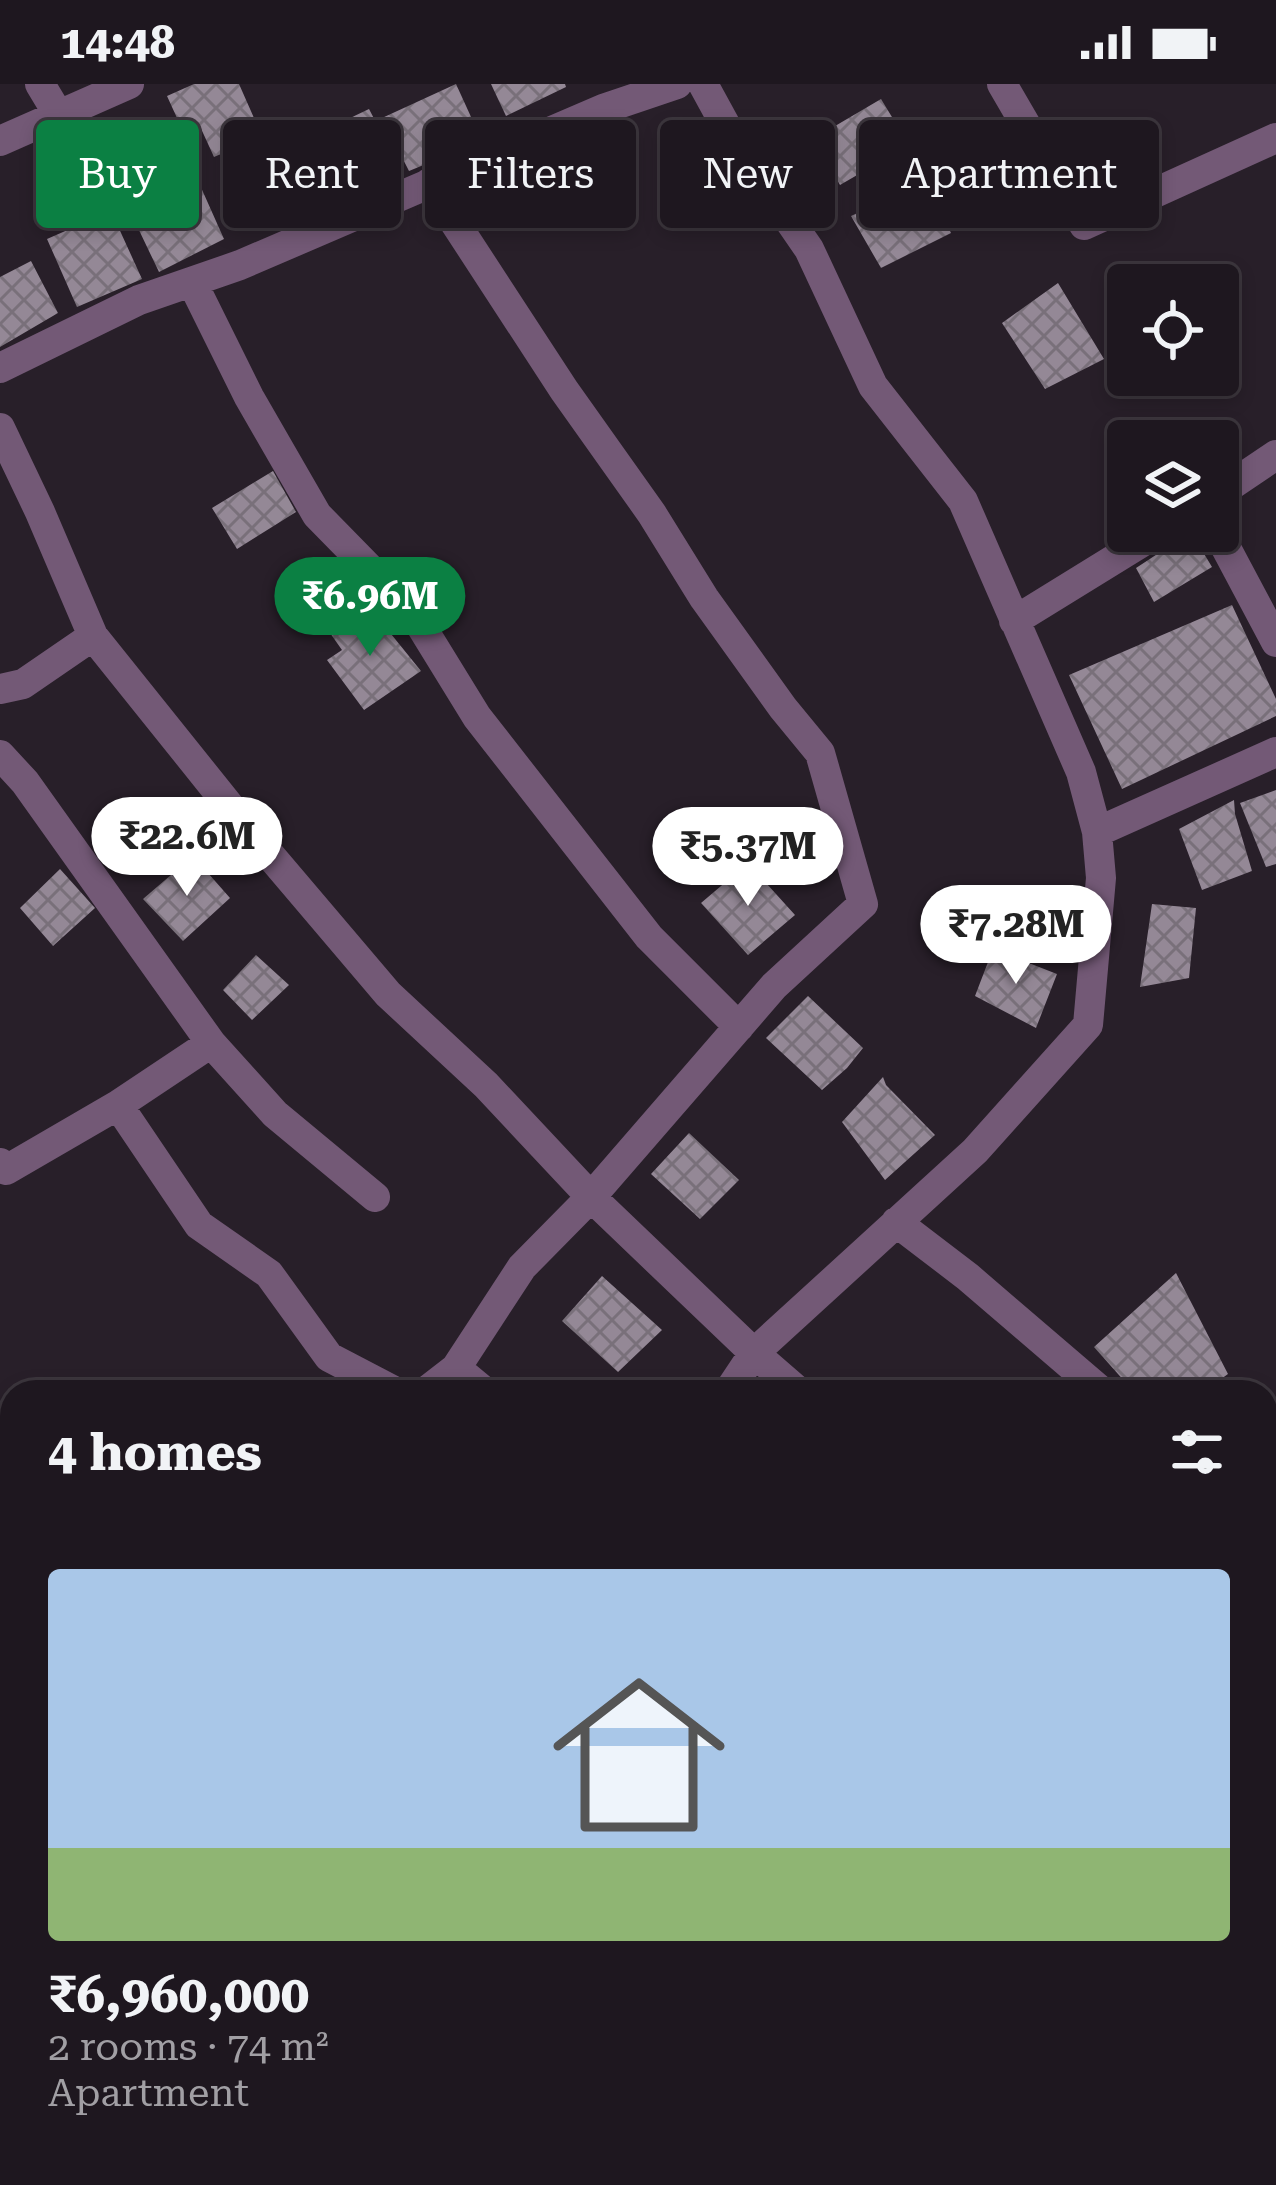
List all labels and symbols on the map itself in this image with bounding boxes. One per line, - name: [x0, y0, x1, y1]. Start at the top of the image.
- pin: ₹6.96M: [272, 557, 468, 659]
- pin: ₹22.6M: [89, 797, 285, 899]
- pin: ₹5.37M: [650, 807, 846, 909]
- pin: ₹7.28M: [918, 885, 1114, 987]

